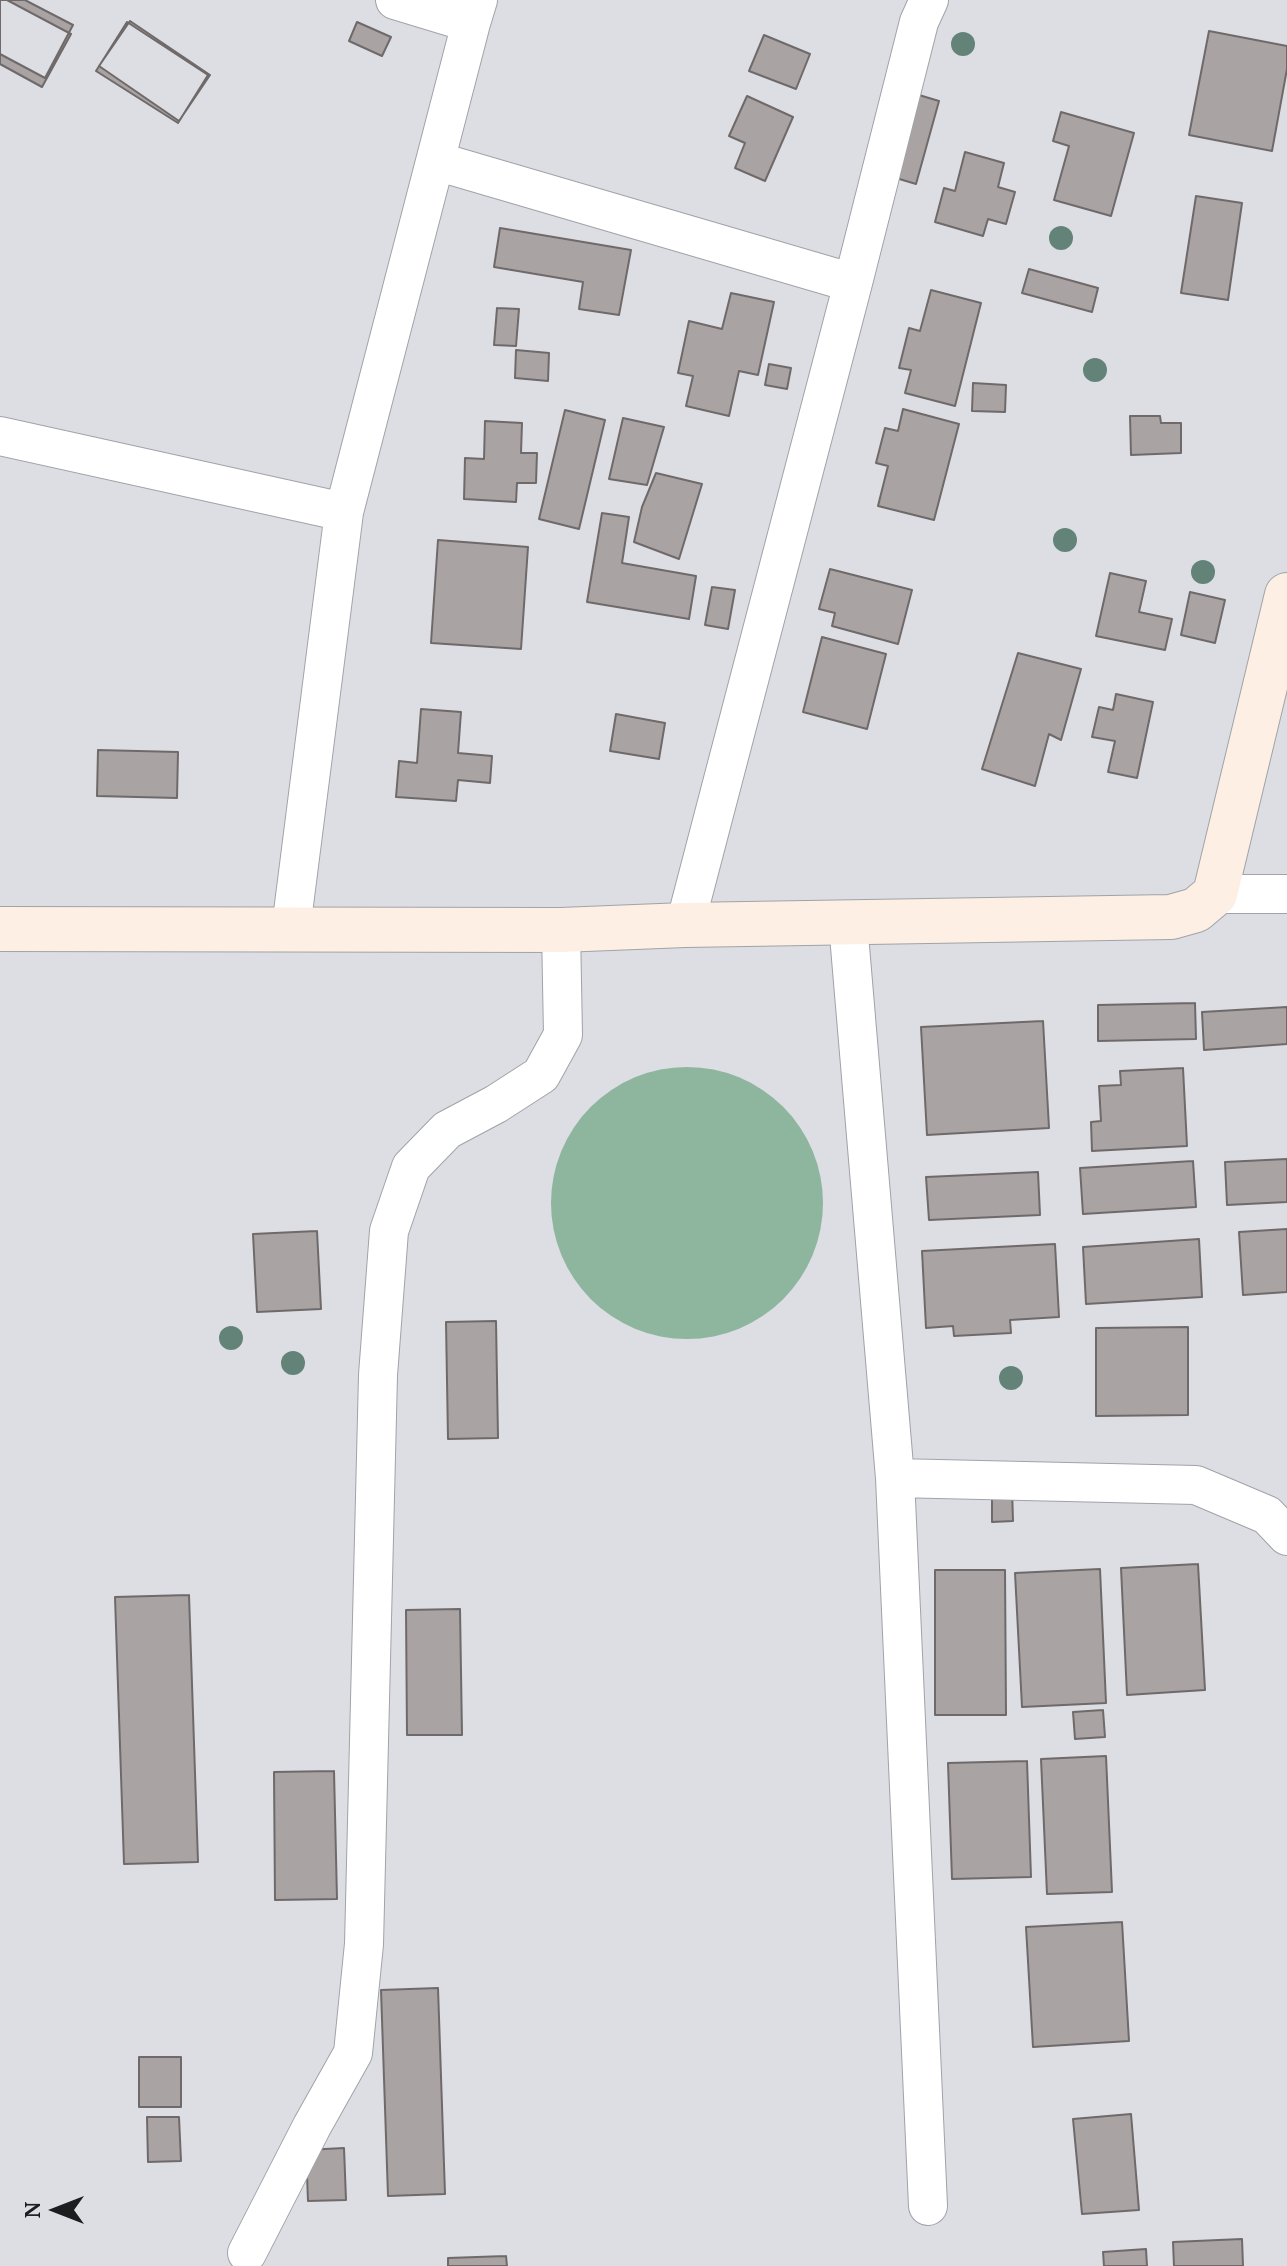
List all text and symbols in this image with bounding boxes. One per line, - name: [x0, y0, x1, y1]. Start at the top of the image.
- north arrow: [16, 2170, 96, 2250]
- text: N: [17, 2202, 46, 2218]

